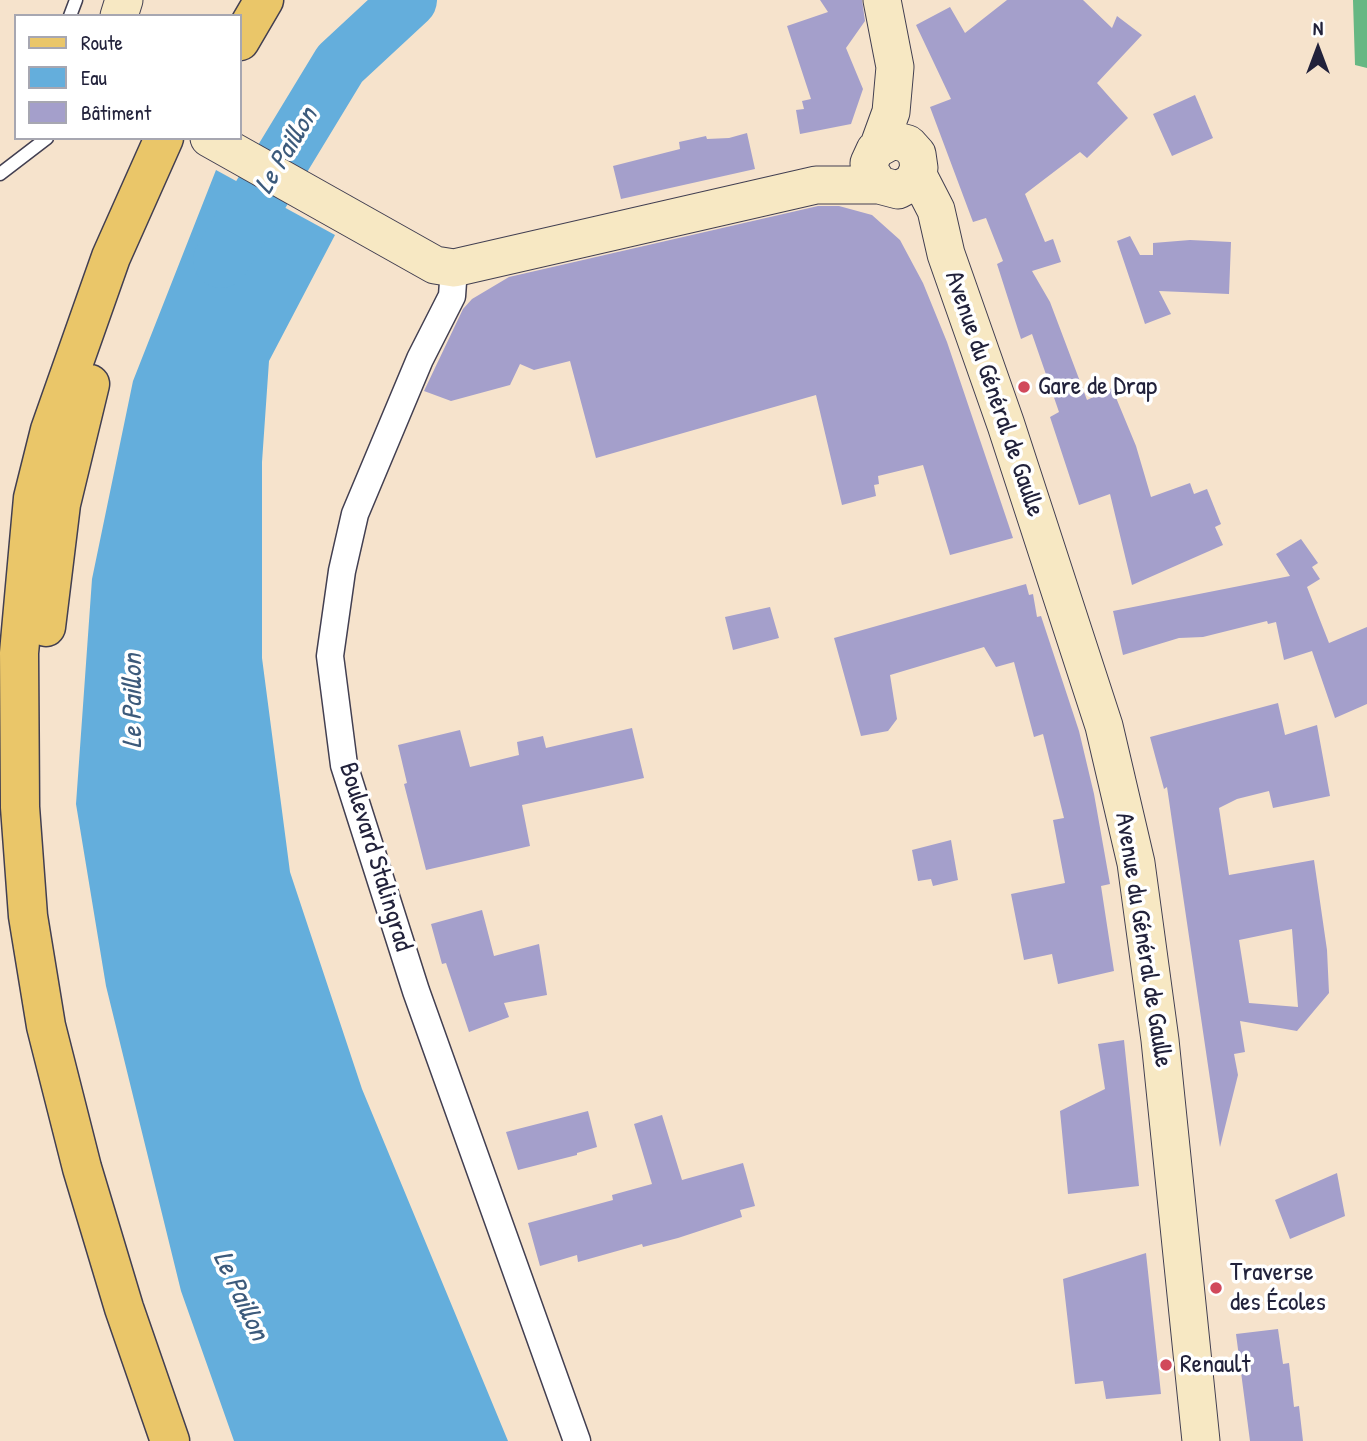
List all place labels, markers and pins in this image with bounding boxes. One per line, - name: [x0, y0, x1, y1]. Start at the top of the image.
- place label: Gare de Drap: [1038, 371, 1157, 403]
- marker: Gare de Drap: [1016, 379, 1032, 395]
- place label: Traverse des Écoles: [1230, 1257, 1326, 1318]
- marker: Traverse des Écoles: [1208, 1280, 1224, 1296]
- place label: Renault: [1180, 1349, 1250, 1381]
- marker: Renault: [1158, 1357, 1174, 1373]

